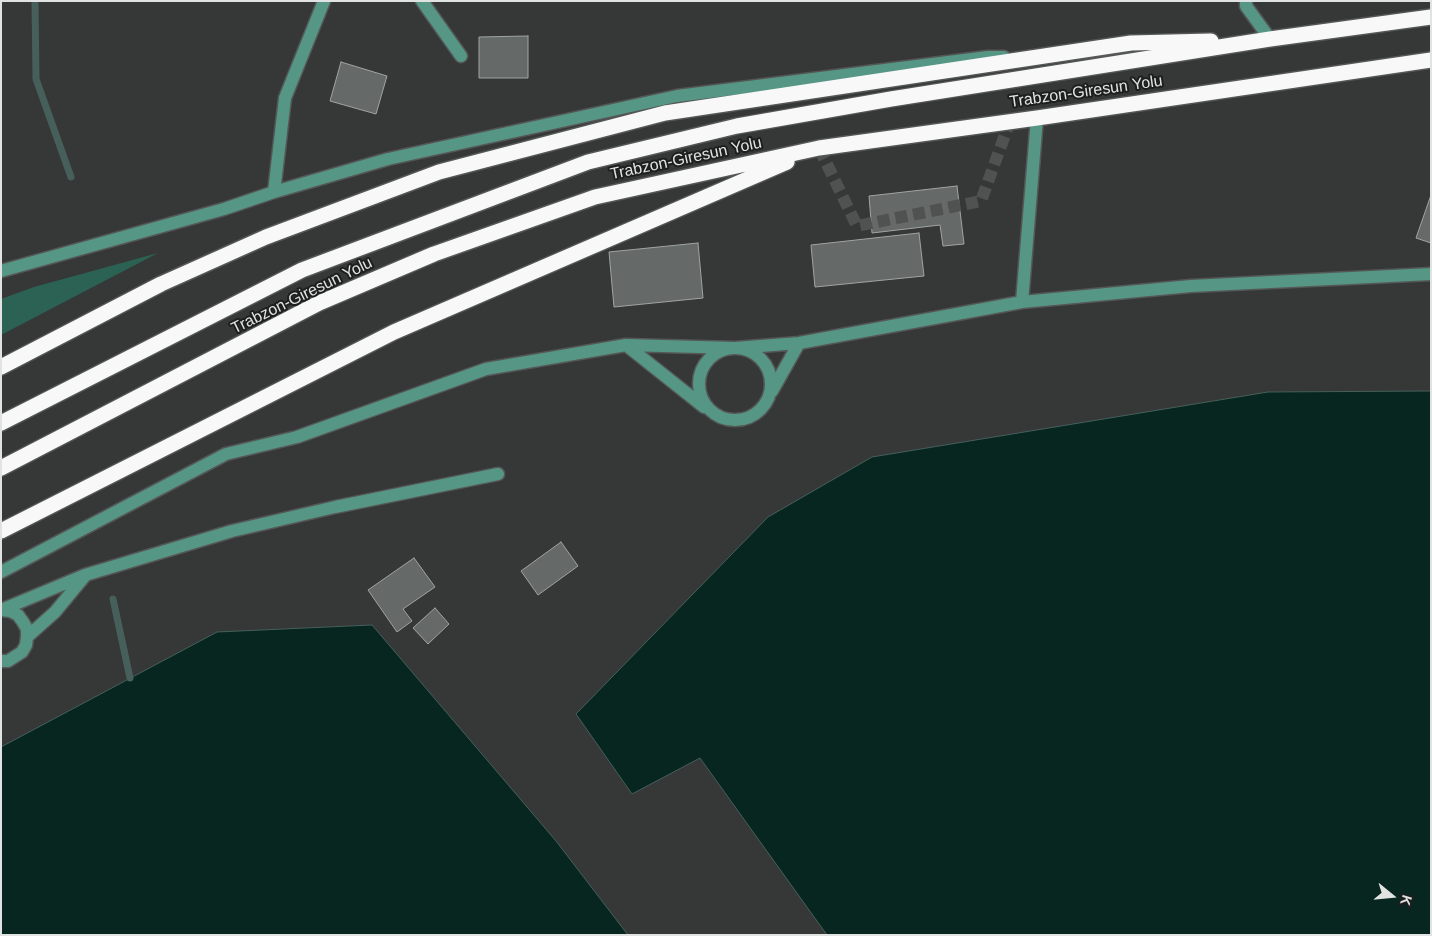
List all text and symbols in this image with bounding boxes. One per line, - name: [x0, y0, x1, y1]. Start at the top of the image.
- street label: Trabzon-Giresun Yolu: [1008, 72, 1164, 112]
- street label: Trabzon-Giresun Yolu: [608, 134, 764, 184]
- street label: Trabzon-Giresun Yolu: [228, 254, 376, 338]
- north arrow: [1367, 871, 1417, 921]
- text: K: [1397, 893, 1415, 908]

